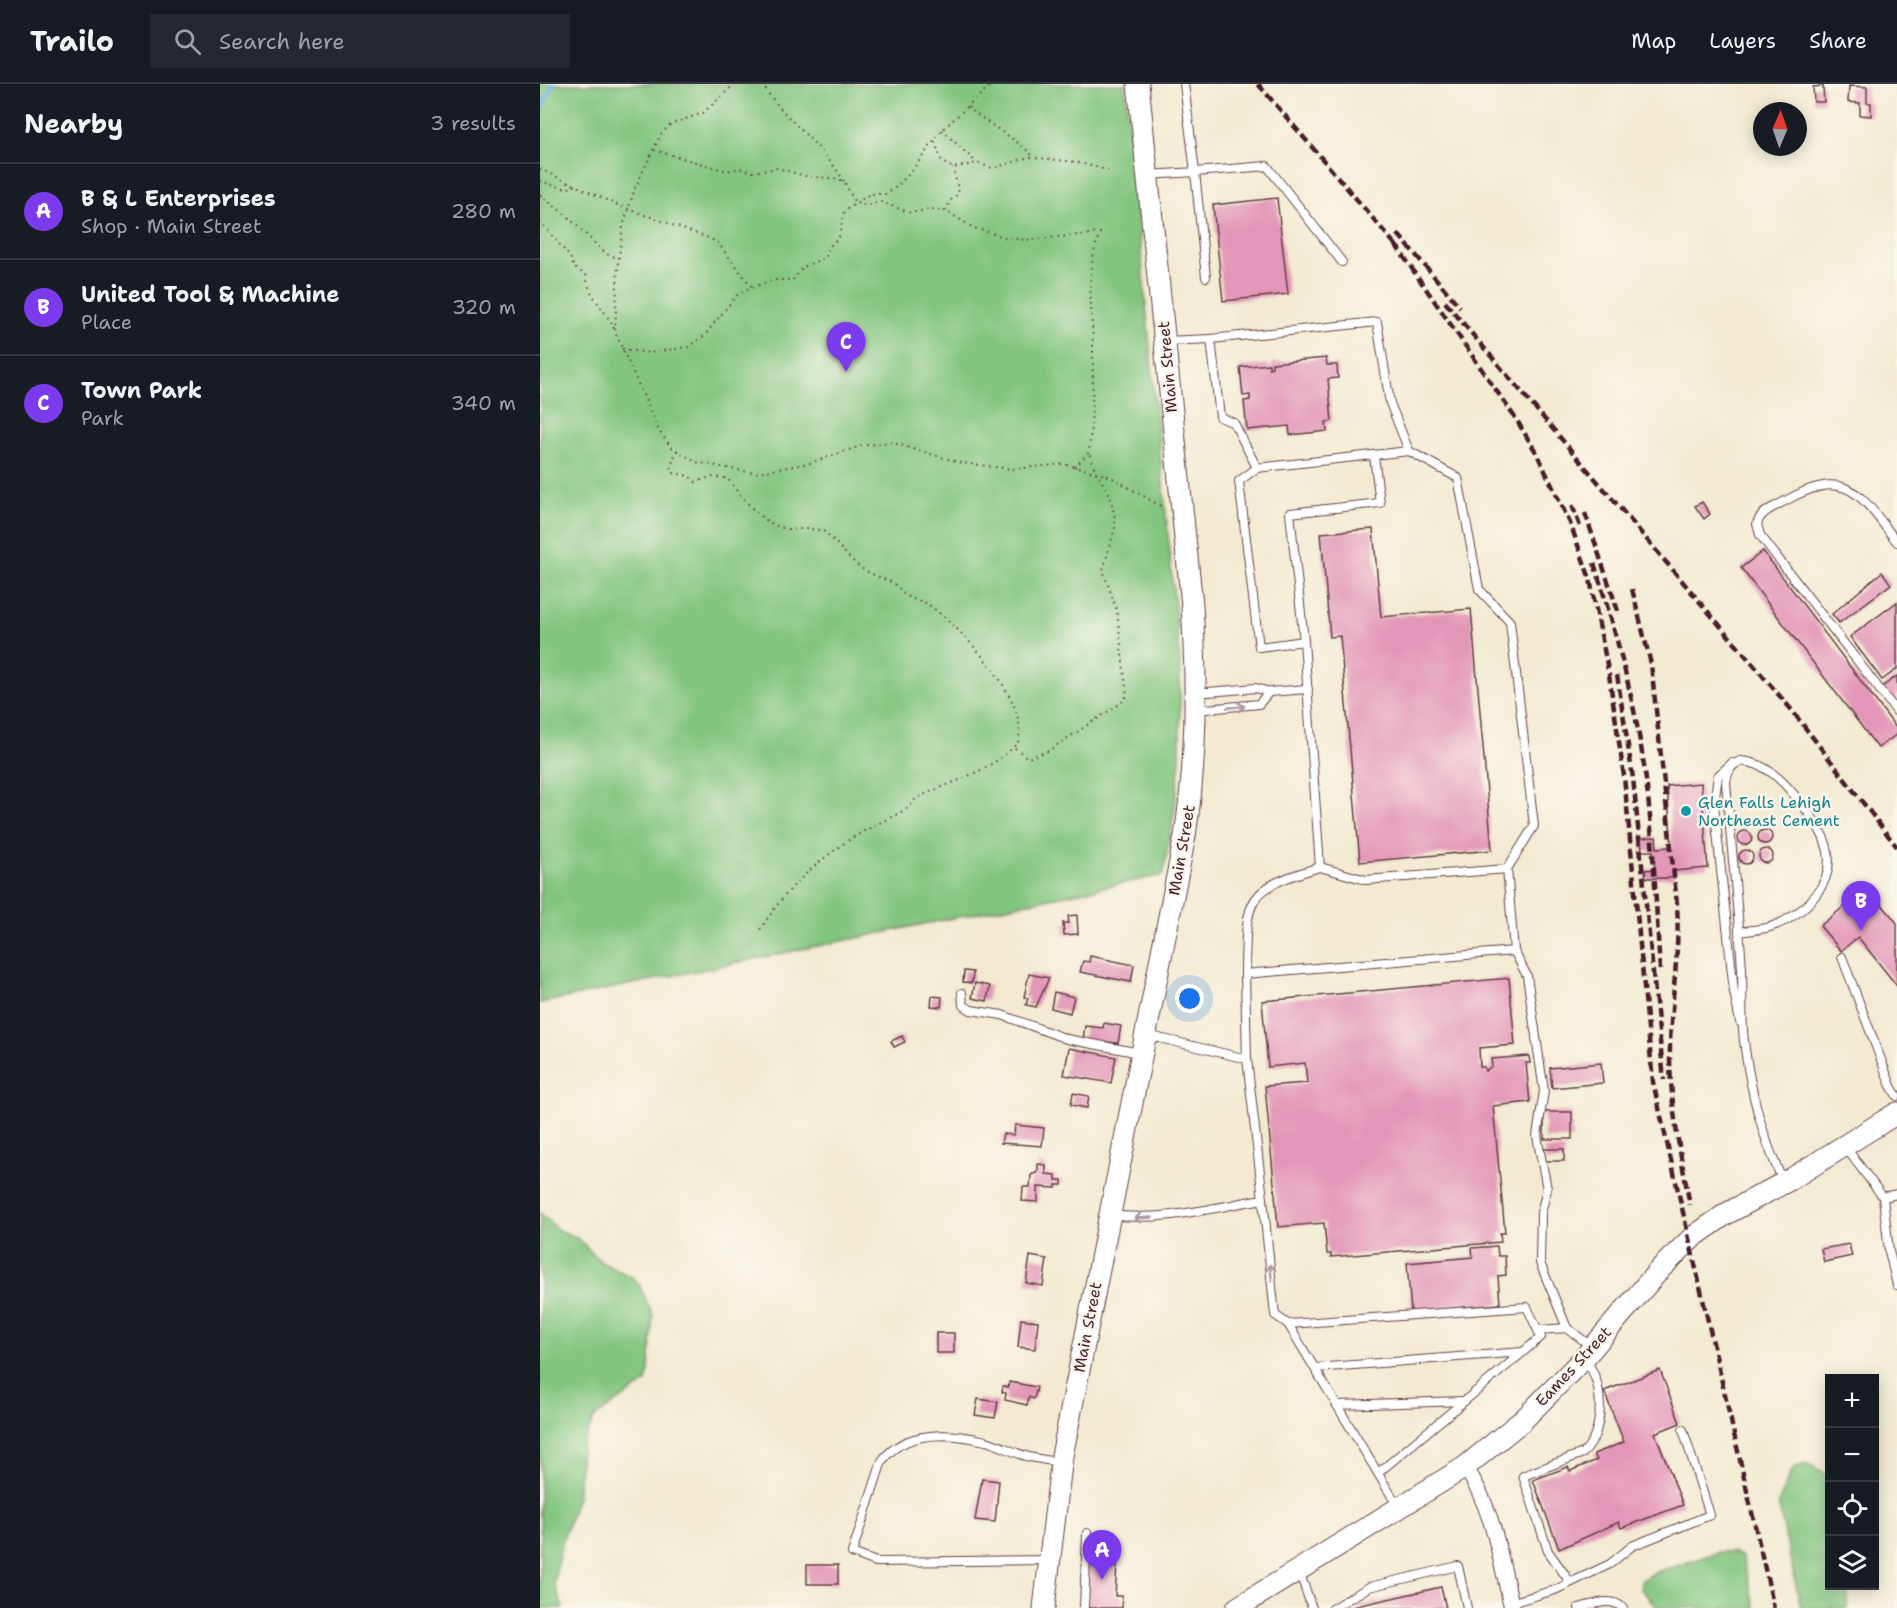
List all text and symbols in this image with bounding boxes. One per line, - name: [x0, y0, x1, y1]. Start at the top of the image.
- search box: [150, 14, 570, 68]
- text: Trailo: [30, 22, 114, 60]
- icon: search: [171, 25, 204, 58]
- text: Search here: [219, 27, 345, 56]
- text: Map: [1631, 27, 1676, 55]
- text: Layers: [1709, 27, 1776, 55]
- text: Share: [1809, 27, 1867, 55]
- north arrow: [1753, 102, 1807, 156]
- text: Nearby: [24, 106, 123, 141]
- text: 3 results: [430, 110, 516, 136]
- text: B & L Enterprises: [81, 184, 276, 213]
- text: A: [36, 198, 51, 224]
- text: 280 m: [451, 198, 516, 224]
- text: Shop · Main Street: [81, 213, 262, 239]
- text: United Tool & Machine: [81, 280, 340, 309]
- text: B: [37, 294, 50, 320]
- text: 320 m: [452, 294, 516, 320]
- text: Place: [81, 309, 132, 335]
- street label: Main Street: [1153, 320, 1182, 414]
- pin: C: [826, 322, 866, 372]
- text: Town Park: [81, 376, 202, 405]
- text: C: [37, 390, 50, 416]
- text: 340 m: [451, 390, 516, 416]
- text: Park: [81, 405, 124, 431]
- one-way arrow: [1225, 701, 1245, 712]
- place label: Glen Falls Lehigh Northeast Cement: [1698, 792, 1840, 831]
- street label: Main Street: [1163, 803, 1200, 897]
- marker: Glen Falls Lehigh Northeast Cement: [1679, 804, 1693, 818]
- pin: B: [1842, 882, 1880, 931]
- your location: [1175, 984, 1204, 1013]
- one-way arrow: [1134, 1212, 1154, 1223]
- one-way arrow: [1265, 1263, 1276, 1283]
- street label: Main Street: [1068, 1280, 1107, 1374]
- street label: Eames Street: [1531, 1322, 1616, 1411]
- map controls: [1825, 1374, 1879, 1590]
- button: +: [1825, 1374, 1879, 1428]
- button: −: [1825, 1428, 1879, 1482]
- button: locate: [1825, 1482, 1879, 1536]
- pin: A: [1082, 1530, 1122, 1580]
- button: layers: [1825, 1536, 1879, 1590]

